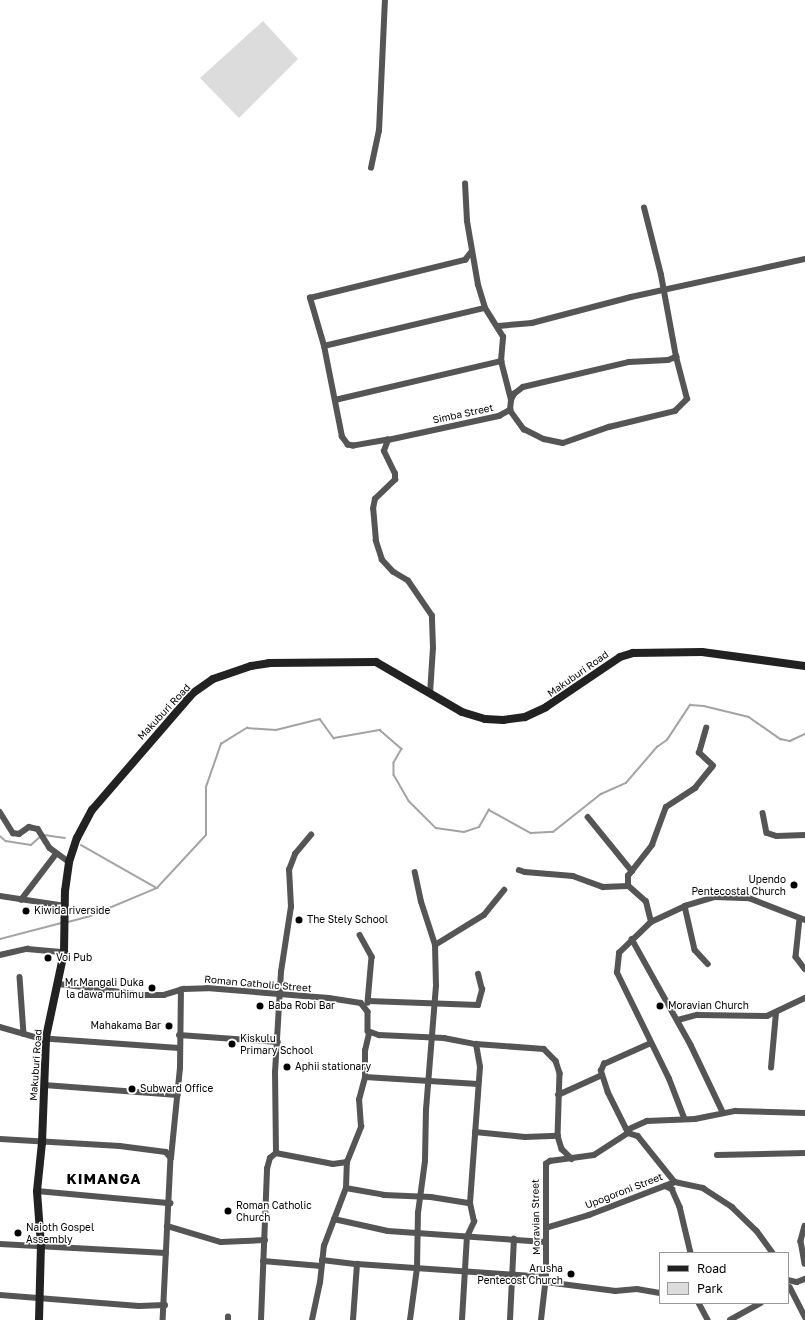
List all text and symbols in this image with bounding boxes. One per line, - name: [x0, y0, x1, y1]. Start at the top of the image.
- street label: Simba Street: [432, 402, 494, 426]
- street label: Makuburi Road: [545, 649, 611, 699]
- street label: Makuburi Road: [135, 682, 193, 742]
- place label: Upendo Pentecostal Church: [691, 873, 786, 896]
- marker: Upendo Pentecostal Church: [789, 880, 799, 890]
- place label: Kiwida riverside: [34, 905, 110, 917]
- marker: Kiwida riverside: [21, 906, 31, 916]
- place label: The Stely School: [307, 914, 388, 926]
- marker: The Stely School: [294, 915, 304, 925]
- place label: Voi Pub: [56, 952, 92, 964]
- marker: Voi Pub: [43, 953, 53, 963]
- street label: Roman Catholic Street: [204, 973, 312, 995]
- place label: Mr.Mangali Duka la dawa muhimu: [65, 976, 144, 1000]
- marker: Mr.Mangali Duka la dawa muhimu: [147, 983, 157, 993]
- place label: Baba Robi Bar: [268, 1000, 335, 1012]
- place label: Moravian Church: [668, 1000, 749, 1012]
- marker: Baba Robi Bar: [255, 1001, 265, 1011]
- marker: Moravian Church: [655, 1001, 665, 1011]
- place label: Mahakama Bar: [91, 1020, 161, 1032]
- marker: Mahakama Bar: [164, 1021, 174, 1031]
- street label: Makuburi Road: [28, 1029, 44, 1101]
- place label: Kiskulu Primary School: [240, 1032, 313, 1056]
- marker: Kiskulu Primary School: [227, 1039, 237, 1049]
- place label: Aphii stationary: [295, 1061, 371, 1073]
- marker: Aphii stationary: [282, 1062, 292, 1072]
- place label: Subward Office: [140, 1083, 213, 1095]
- marker: Subward Office: [127, 1084, 137, 1094]
- district label: KIMANGA: [67, 1171, 141, 1187]
- street label: Upogoroni Street: [583, 1171, 665, 1211]
- street label: Moravian Street: [529, 1179, 543, 1255]
- place label: Roman Catholic Church: [236, 1199, 312, 1222]
- marker: Roman Catholic Church: [223, 1206, 233, 1216]
- place label: Naioth Gospel Assembly: [26, 1221, 94, 1244]
- marker: Naioth Gospel Assembly: [13, 1228, 23, 1238]
- legend: [659, 1252, 789, 1304]
- text: Road: [697, 1261, 726, 1276]
- place label: Arusha Pentecost Church: [477, 1262, 563, 1286]
- marker: Arusha Pentecost Church: [566, 1269, 576, 1279]
- text: Park: [697, 1281, 723, 1296]

